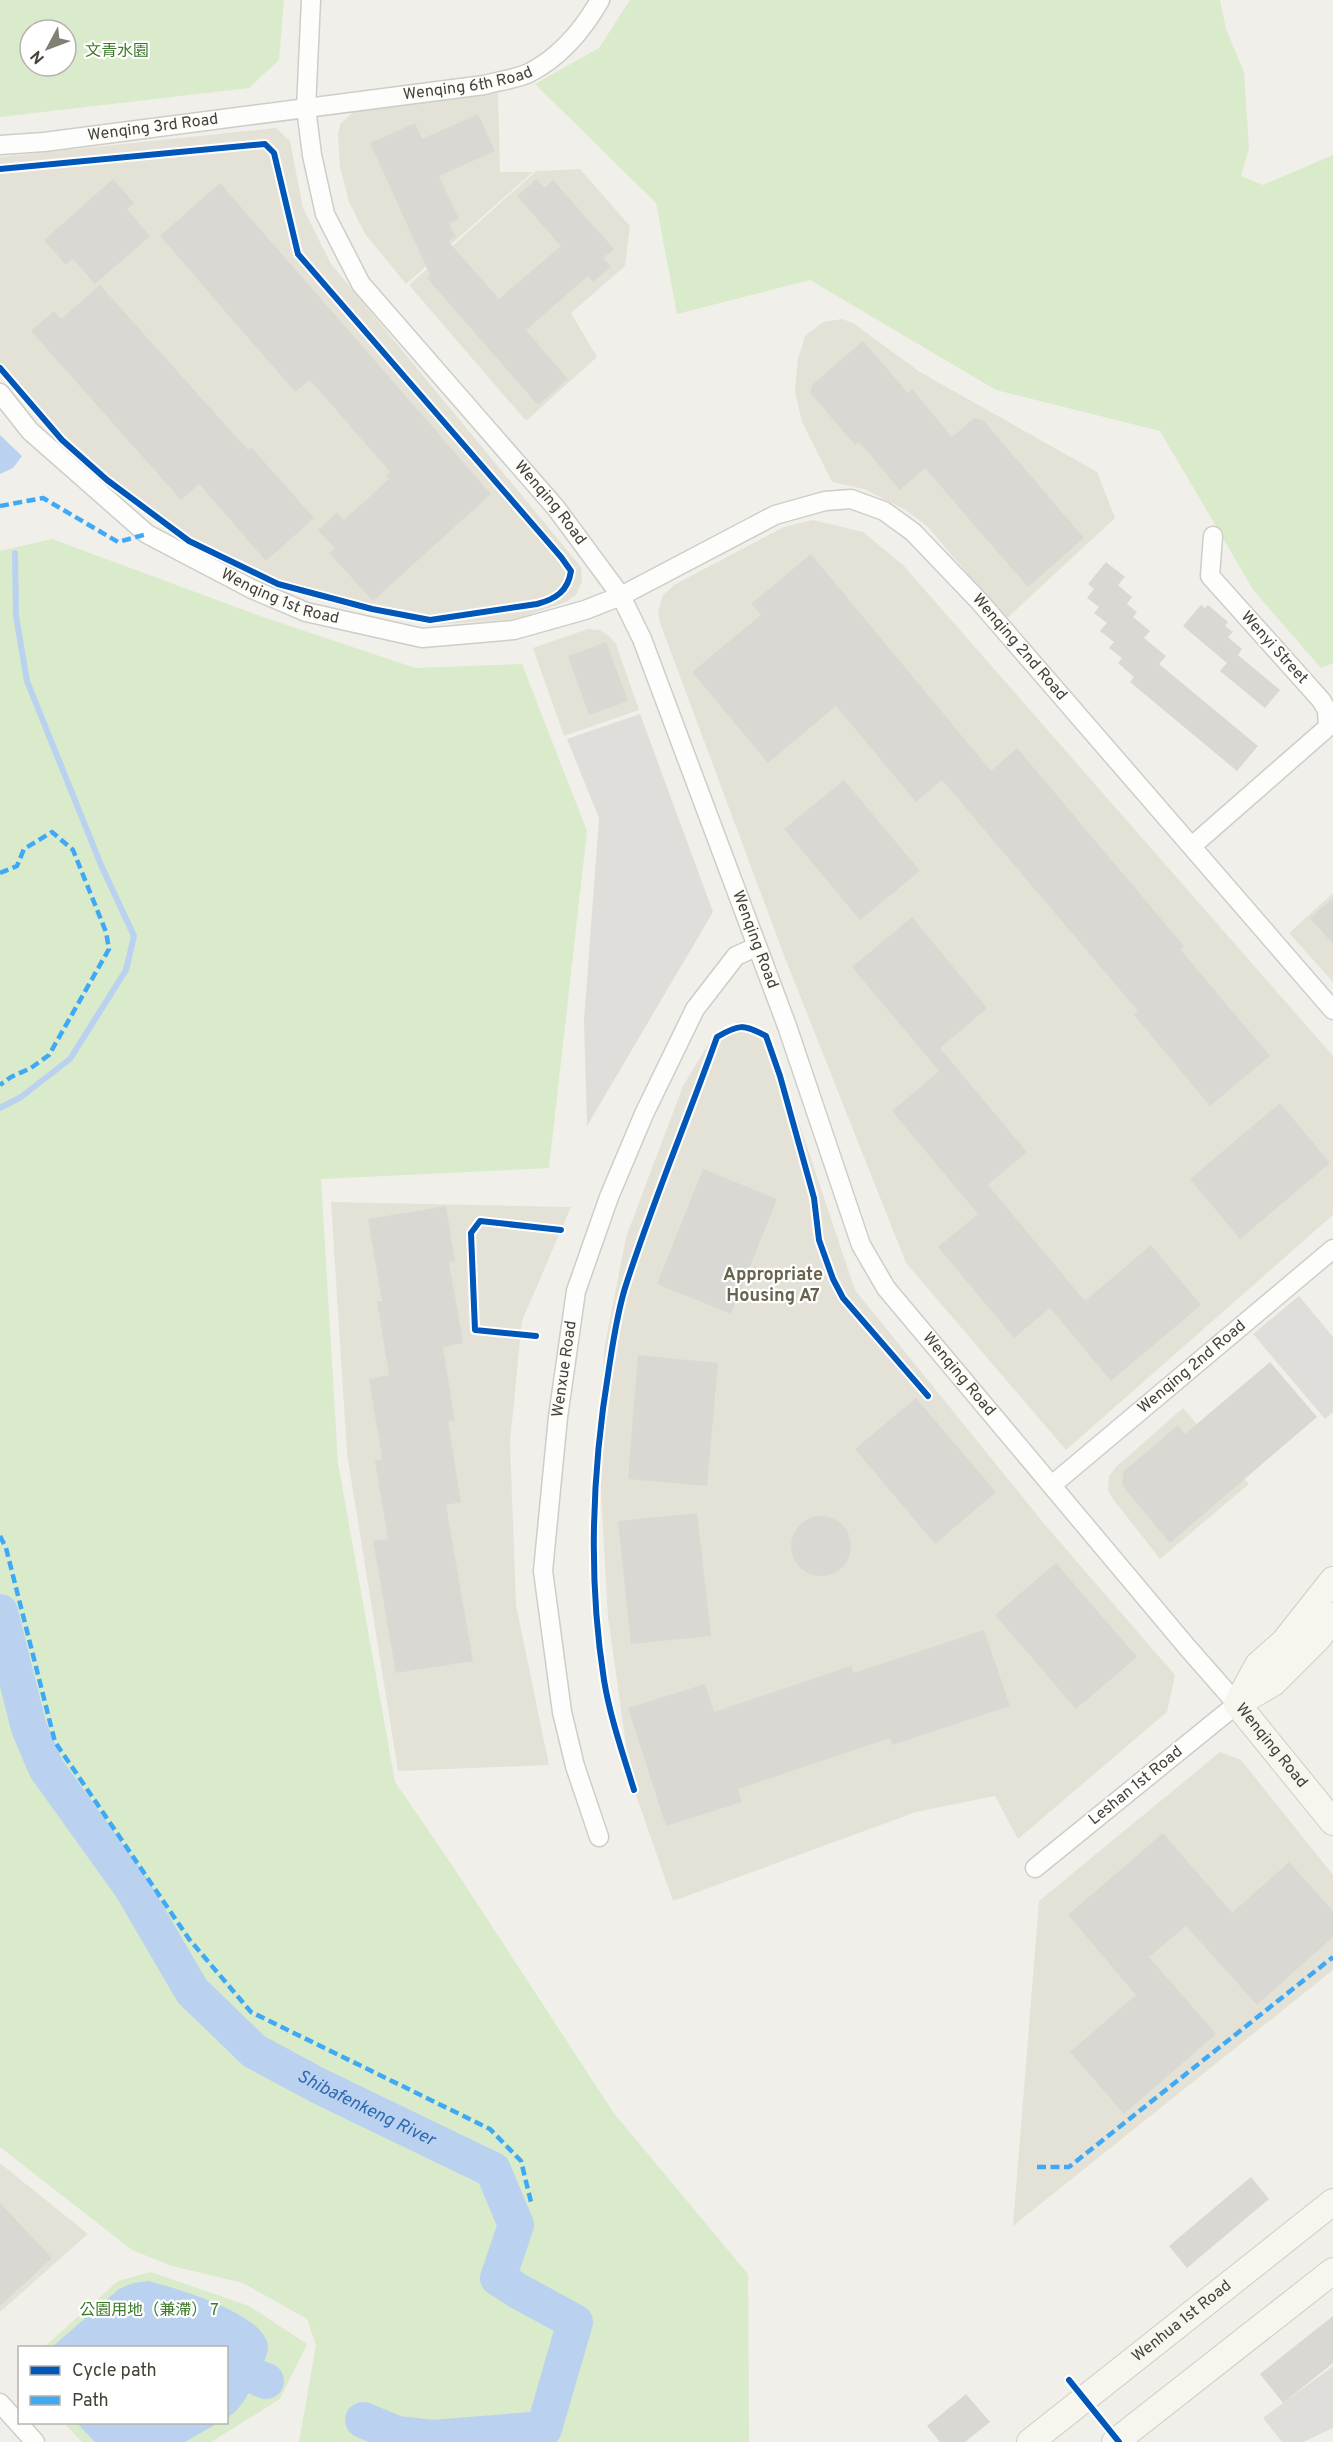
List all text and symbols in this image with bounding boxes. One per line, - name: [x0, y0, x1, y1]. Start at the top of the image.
- north arrow: [18, 18, 78, 78]
- park label: 文青水園: [85, 42, 149, 62]
- text: N: [27, 46, 50, 67]
- street label: Wenqing 6th Road: [402, 63, 536, 105]
- street label: Wenqing 3rd Road: [86, 110, 220, 146]
- street label: Wenqing Road: [510, 457, 590, 549]
- street label: Wenqing 1st Road: [217, 564, 341, 629]
- street label: Wenqing 2nd Road: [967, 590, 1071, 705]
- street label: Wenyi Street: [1236, 607, 1312, 689]
- street label: Wenqing Road: [727, 888, 782, 992]
- district label: Appropriate Housing A7: [723, 1264, 823, 1308]
- street label: Wenqing 2nd Road: [1134, 1316, 1250, 1418]
- street label: Wenxue Road: [548, 1319, 582, 1419]
- street label: Wenqing Road: [918, 1329, 999, 1421]
- street label: Wenqing Road: [1231, 1699, 1311, 1792]
- street label: Leshan 1st Road: [1085, 1742, 1187, 1830]
- water label: Shibafenkeng River: [293, 2065, 441, 2153]
- street label: Wenhua 1st Road: [1128, 2276, 1236, 2367]
- park label: 公園用地（兼滯） 7: [79, 2301, 219, 2321]
- legend: [18, 2346, 228, 2424]
- text: Cycle path: [72, 2360, 157, 2383]
- text: Path: [72, 2390, 109, 2413]

